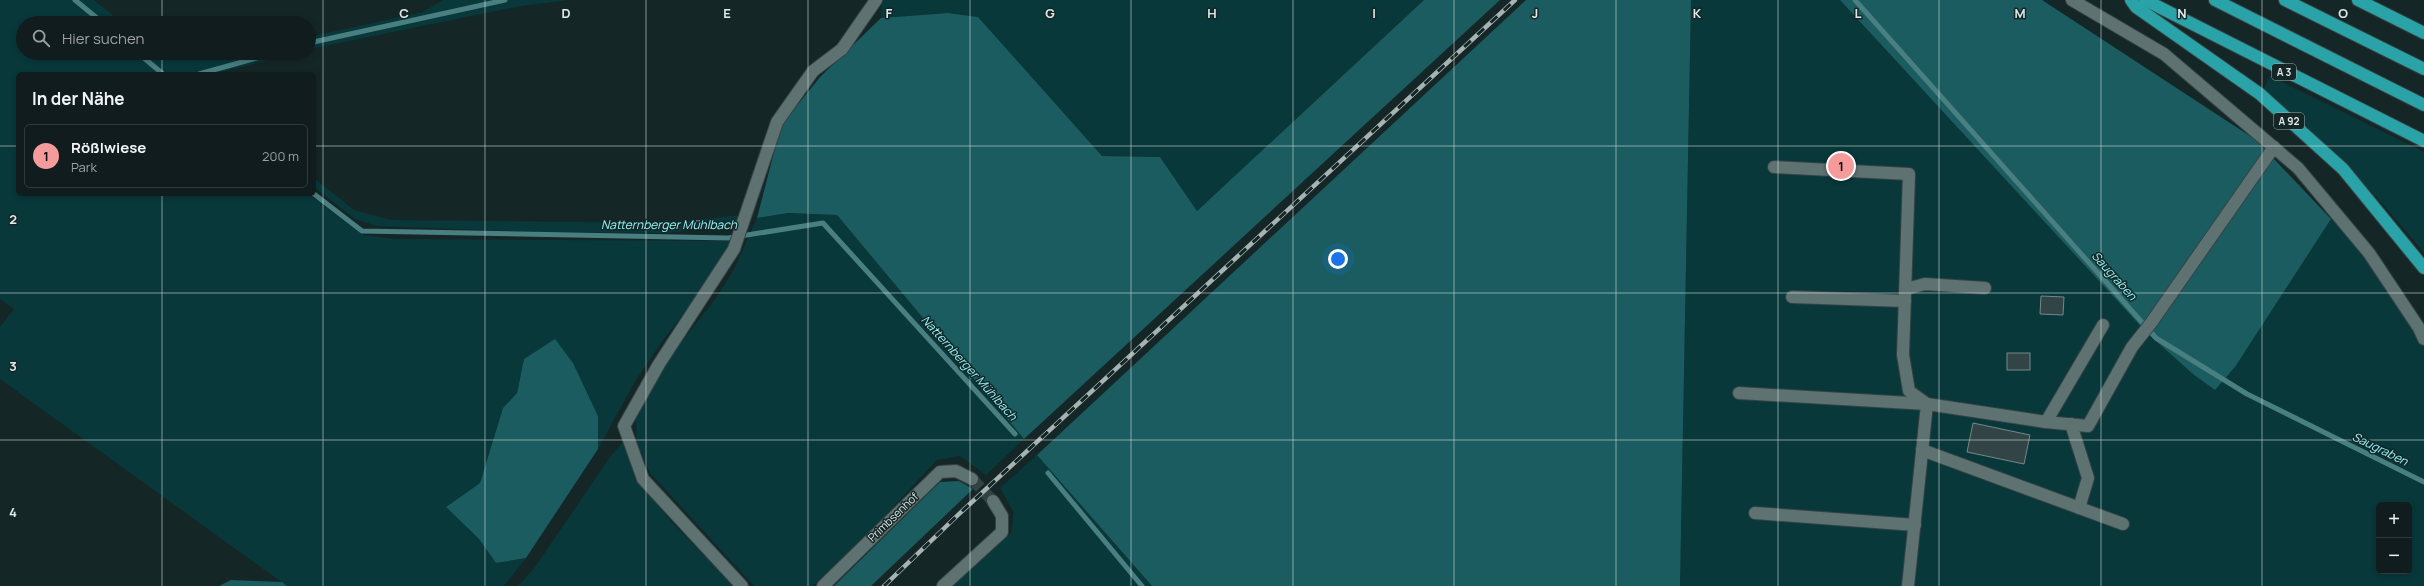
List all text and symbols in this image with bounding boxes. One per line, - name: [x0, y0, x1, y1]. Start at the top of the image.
- text: C: [399, 4, 409, 22]
- text: D: [561, 4, 571, 22]
- text: E: [723, 4, 731, 22]
- text: F: [886, 4, 893, 22]
- text: G: [1045, 4, 1055, 22]
- text: H: [1207, 4, 1217, 22]
- text: I: [1372, 4, 1376, 22]
- text: J: [1532, 4, 1538, 22]
- text: K: [1693, 4, 1702, 22]
- text: L: [1855, 4, 1862, 22]
- text: M: [2014, 4, 2026, 22]
- text: N: [2177, 4, 2187, 22]
- text: O: [2338, 4, 2348, 22]
- search box: [16, 16, 316, 60]
- icon: search: [30, 27, 52, 49]
- text: Hier suchen: [62, 28, 144, 49]
- road number: A 3: [2272, 64, 2296, 80]
- text: In der Nähe: [32, 87, 125, 110]
- road number: A 92: [2274, 113, 2304, 129]
- text: Rößlwiese: [71, 137, 146, 158]
- text: 1: [43, 147, 49, 165]
- text: 200 m: [262, 147, 299, 165]
- pin: 1: [1828, 151, 1854, 181]
- text: Park: [71, 158, 97, 176]
- text: 2: [9, 210, 17, 228]
- water label: Natternberger Mühlbach: [601, 216, 738, 233]
- water label: Saugraben: [2088, 248, 2141, 304]
- your location: [1328, 249, 1348, 269]
- water label: Natternberger Mühlbach: [918, 311, 1022, 425]
- text: 3: [9, 357, 17, 375]
- water label: Saugraben: [2349, 428, 2412, 470]
- street label: Primbsenhof: [864, 489, 921, 544]
- map controls: [2376, 502, 2412, 574]
- button: +: [2376, 502, 2412, 538]
- text: 4: [9, 503, 17, 521]
- button: −: [2376, 538, 2412, 574]

